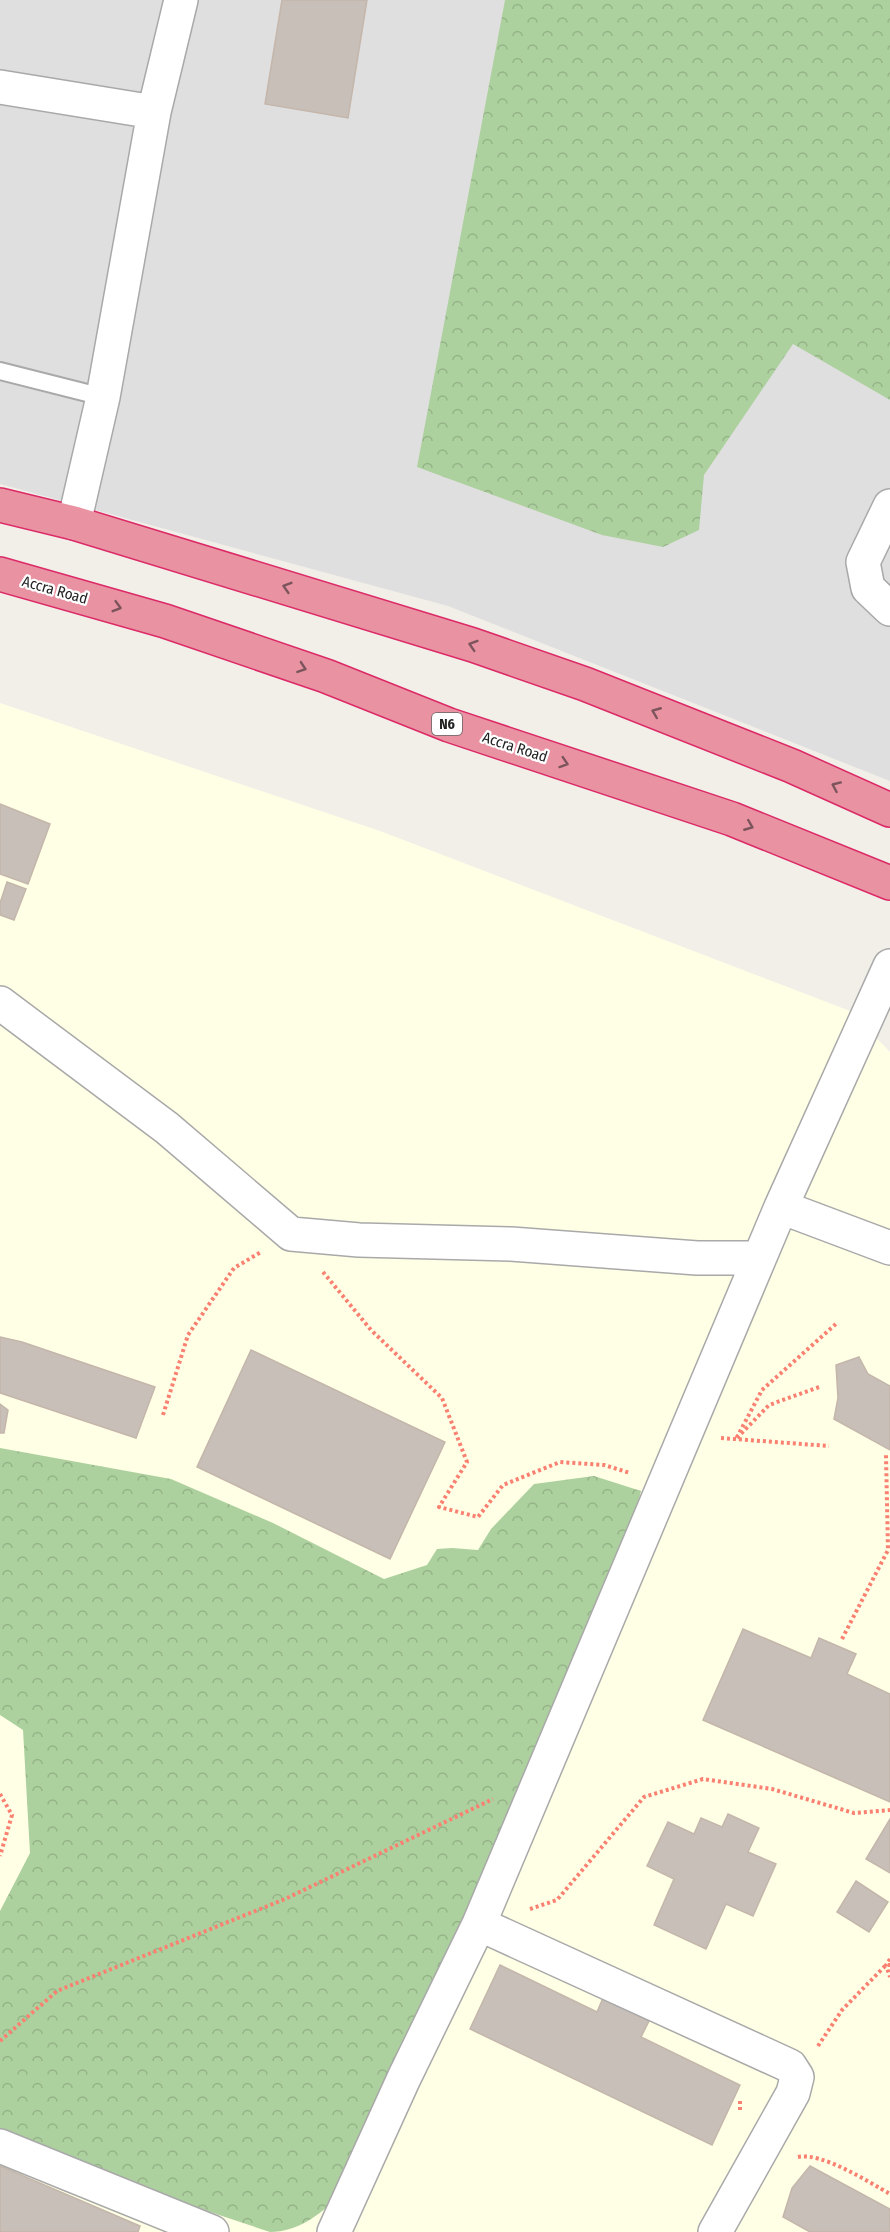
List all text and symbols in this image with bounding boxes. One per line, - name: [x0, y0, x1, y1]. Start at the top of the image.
- street label: Accra Road: [20, 572, 90, 608]
- one-way arrow: [282, 582, 293, 595]
- one-way arrow: [111, 600, 122, 612]
- one-way arrow: [468, 640, 479, 652]
- one-way arrow: [296, 661, 307, 674]
- one-way arrow: [651, 707, 662, 720]
- road number: N6: [432, 713, 462, 735]
- street label: Accra Road: [480, 728, 550, 766]
- one-way arrow: [558, 756, 569, 769]
- one-way arrow: [832, 781, 843, 793]
- one-way arrow: [743, 819, 754, 831]

